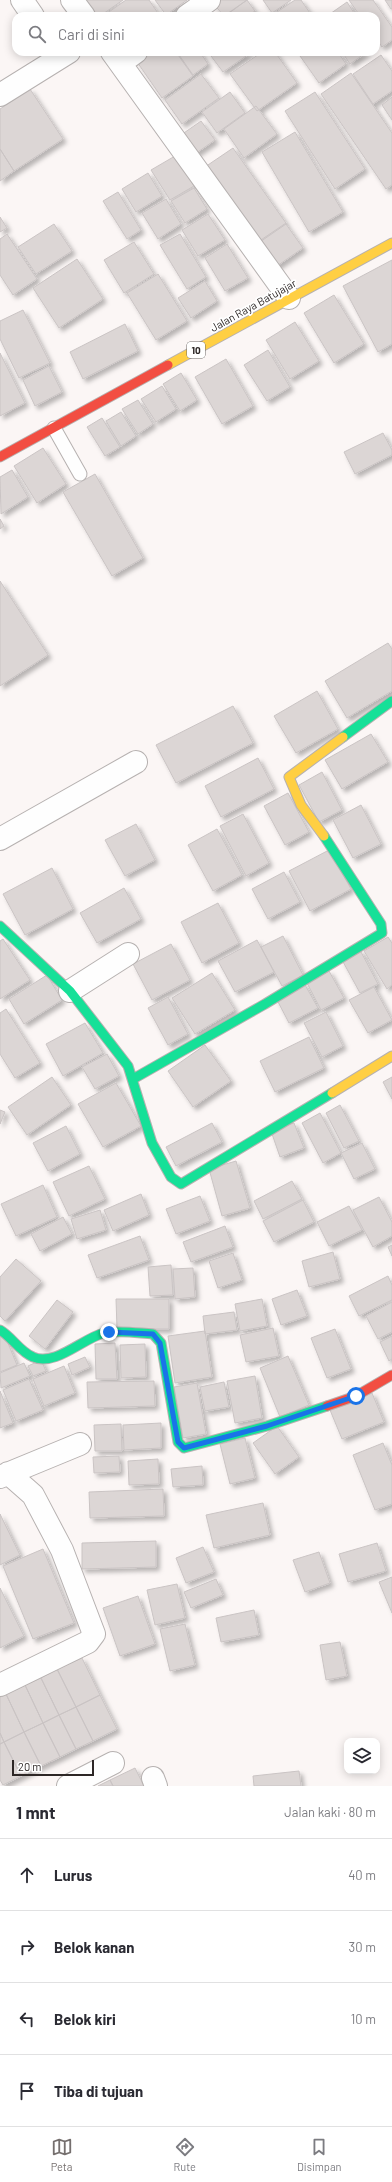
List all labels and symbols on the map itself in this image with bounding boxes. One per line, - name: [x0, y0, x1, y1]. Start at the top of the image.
- street label: Jalan Raya Batujajar: [208, 276, 298, 334]
- road number: 10: [187, 342, 205, 358]
- route end: [100, 1323, 118, 1341]
- route start: [347, 1387, 365, 1405]
- scale bar: [12, 1758, 94, 1777]

